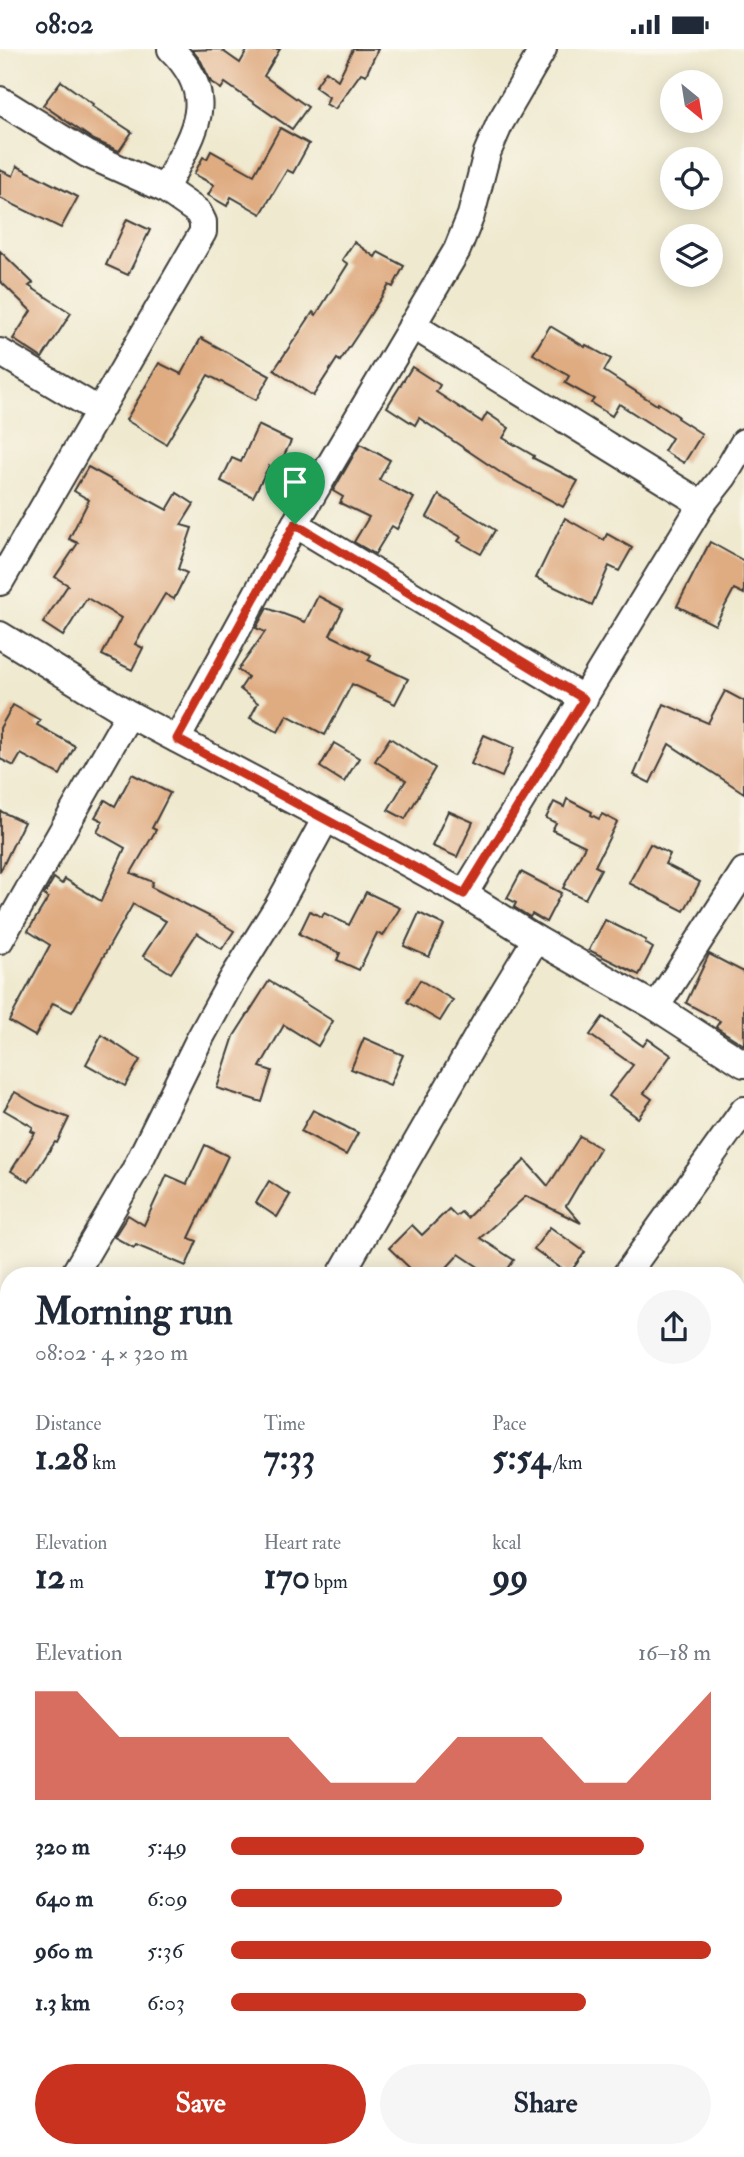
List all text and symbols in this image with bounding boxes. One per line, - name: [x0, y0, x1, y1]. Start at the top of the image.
- text: 08:02: [35, 9, 93, 41]
- north arrow: [660, 70, 723, 133]
- map controls: [660, 70, 723, 287]
- button: locate: [660, 147, 723, 210]
- button: layers: [660, 224, 723, 287]
- pin: [265, 452, 325, 524]
- icon: arrive: [276, 463, 314, 501]
- text: Morning run: [35, 1288, 233, 1336]
- button: share: [637, 1290, 711, 1364]
- text: 08:02 · 4 × 320 m: [35, 1338, 188, 1367]
- text: Distance: [35, 1412, 101, 1436]
- text: Time: [264, 1412, 305, 1436]
- text: Pace: [492, 1412, 526, 1436]
- text: 1.28: [35, 1436, 88, 1480]
- text: 7:33: [264, 1436, 315, 1480]
- text: 5:54: [492, 1436, 550, 1480]
- text: km: [88, 1451, 116, 1475]
- text: /km: [550, 1451, 582, 1475]
- text: Elevation: [35, 1531, 107, 1555]
- text: Heart rate: [264, 1531, 341, 1555]
- text: kcal: [492, 1531, 521, 1555]
- text: 12: [35, 1555, 65, 1599]
- text: 170: [264, 1555, 310, 1599]
- text: 99: [492, 1555, 528, 1599]
- text: m: [65, 1570, 84, 1594]
- text: bpm: [310, 1570, 348, 1594]
- text: Elevation: [35, 1638, 123, 1667]
- text: 16–18 m: [638, 1638, 711, 1667]
- text: 320 m: [35, 1832, 90, 1861]
- text: 5:49: [147, 1832, 187, 1861]
- text: 640 m: [35, 1884, 93, 1913]
- text: 6:09: [147, 1884, 188, 1913]
- text: 960 m: [35, 1936, 93, 1965]
- text: 5:36: [147, 1936, 183, 1965]
- text: 1.3 km: [35, 1988, 90, 2017]
- text: 6:03: [147, 1988, 185, 2017]
- button: Save: [35, 2064, 366, 2144]
- button: Share: [380, 2064, 711, 2144]

